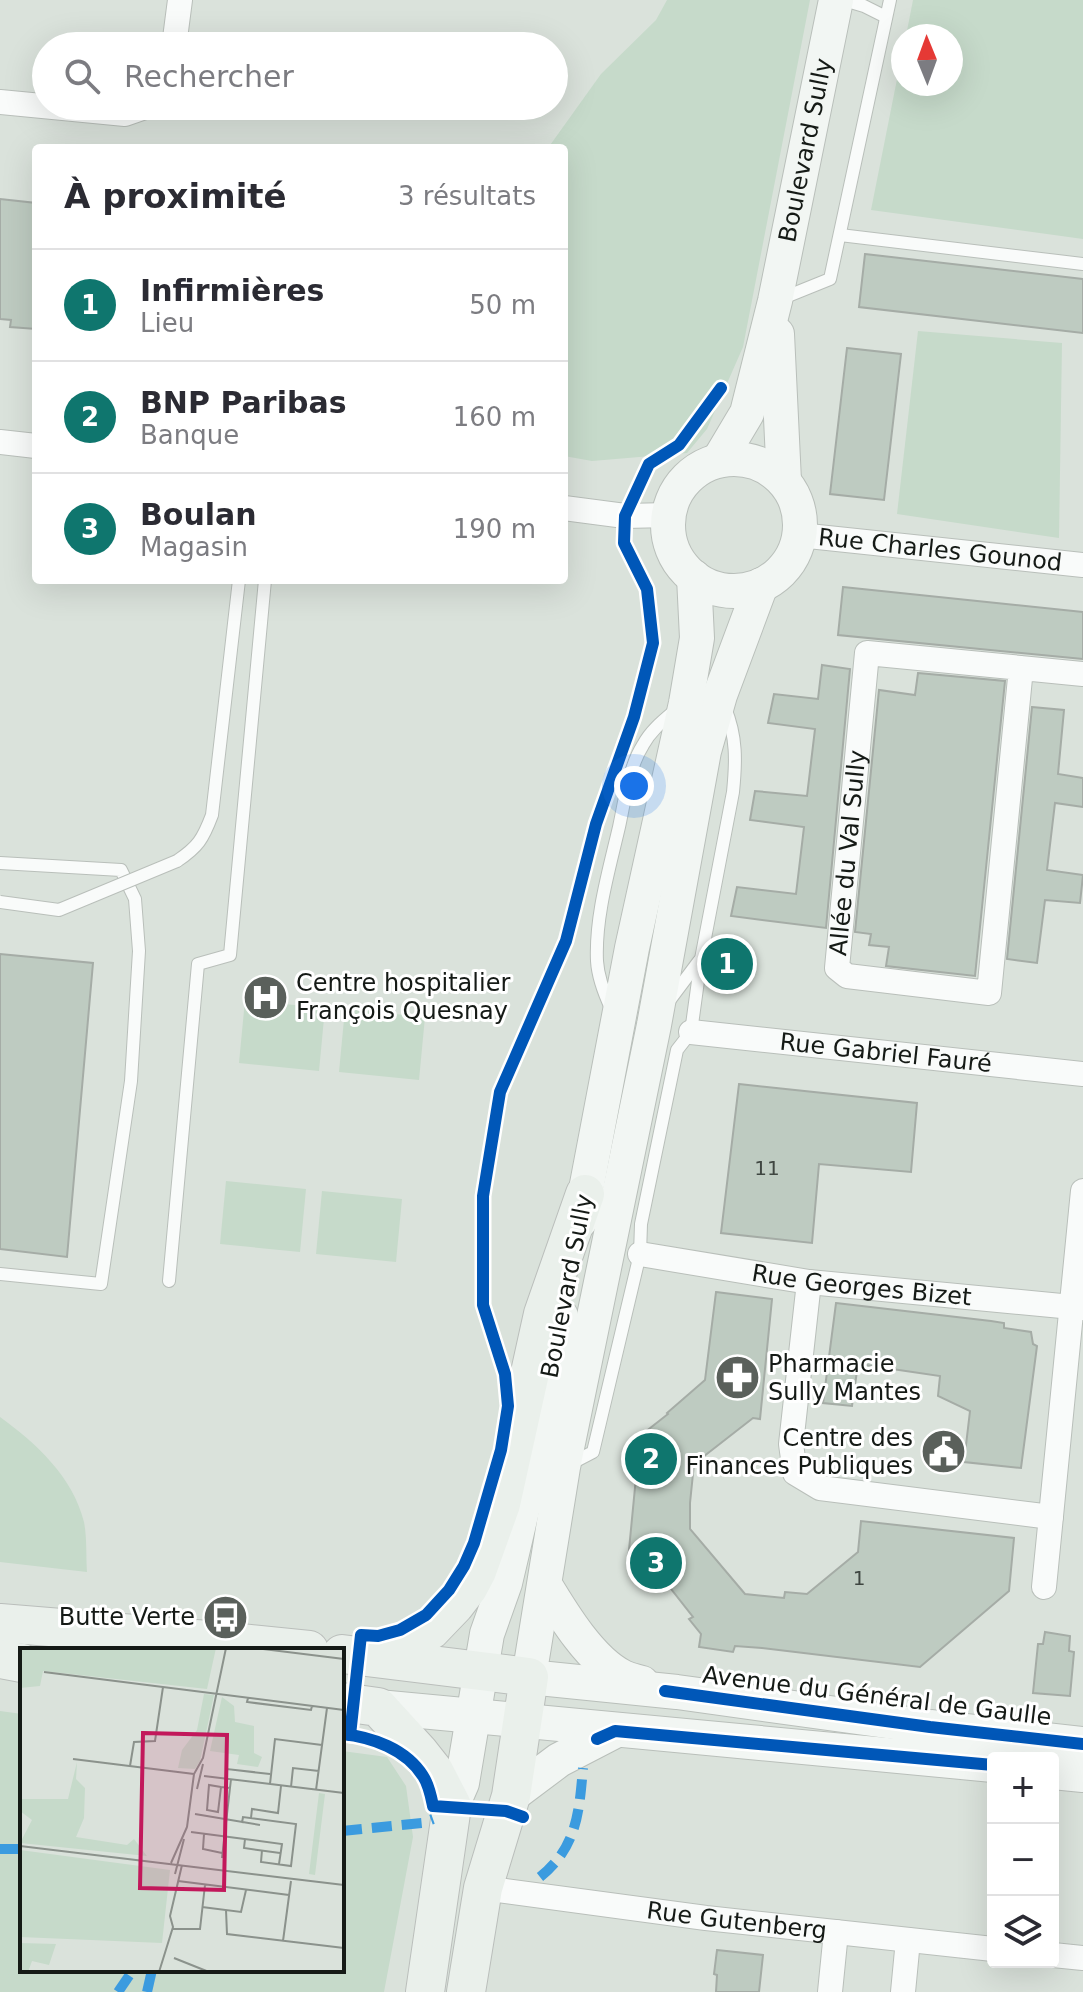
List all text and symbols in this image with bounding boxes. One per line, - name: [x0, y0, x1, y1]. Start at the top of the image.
- north arrow: [891, 24, 963, 96]
- search box: [32, 32, 568, 120]
- icon: search: [60, 54, 104, 98]
- street label: Boulevard Sully: [773, 56, 838, 245]
- text: Rechercher: [124, 59, 294, 94]
- text: À proximité: [64, 176, 287, 216]
- text: 3 résultats: [398, 181, 536, 211]
- text: Infirmières: [140, 273, 324, 308]
- text: 1: [81, 290, 99, 320]
- text: 50 m: [469, 290, 536, 320]
- text: Lieu: [140, 308, 194, 338]
- text: BNP Paribas: [140, 385, 346, 420]
- text: 2: [81, 402, 99, 432]
- text: 160 m: [453, 402, 536, 432]
- text: Banque: [140, 420, 239, 450]
- text: Boulan: [140, 497, 257, 532]
- text: 3: [81, 514, 99, 544]
- text: 190 m: [453, 514, 536, 544]
- street label: Rue Charles Gounod: [817, 523, 1064, 577]
- text: Magasin: [140, 532, 248, 562]
- street label: Allée du Val Sully: [824, 749, 872, 957]
- your location: [614, 766, 654, 806]
- pin: 1: [701, 934, 753, 994]
- place label: Centre hospitalier François Quesnay: [296, 969, 510, 1025]
- hospital icon: Centre hospitalier François Quesnay: [241, 973, 289, 1021]
- street label: Rue Gabriel Fauré: [778, 1028, 993, 1078]
- house number: 11: [754, 1156, 780, 1180]
- street label: Boulevard Sully: [535, 1192, 599, 1380]
- street label: Rue Georges Bizet: [750, 1259, 973, 1311]
- place label: Pharmacie Sully Mantes: [768, 1350, 921, 1406]
- pharmacy icon: Pharmacie Sully Mantes: [713, 1354, 761, 1402]
- place label: Centre des Finances Publiques: [686, 1424, 913, 1480]
- public building icon: Centre des Finances Publiques: [920, 1428, 968, 1476]
- pin: 2: [625, 1429, 677, 1489]
- pin: 3: [630, 1533, 682, 1593]
- house number: 1: [853, 1566, 865, 1590]
- bus stop icon: Butte Verte: [202, 1593, 250, 1641]
- place label: Butte Verte: [59, 1603, 195, 1631]
- inset map: [20, 1648, 344, 1972]
- street label: Avenue du Général de Gaulle: [701, 1661, 1053, 1731]
- map controls: [987, 1752, 1059, 1968]
- button: +: [987, 1752, 1059, 1824]
- button: −: [987, 1824, 1059, 1896]
- street label: Rue Gutenberg: [645, 1896, 828, 1945]
- button: layers: [987, 1896, 1059, 1968]

